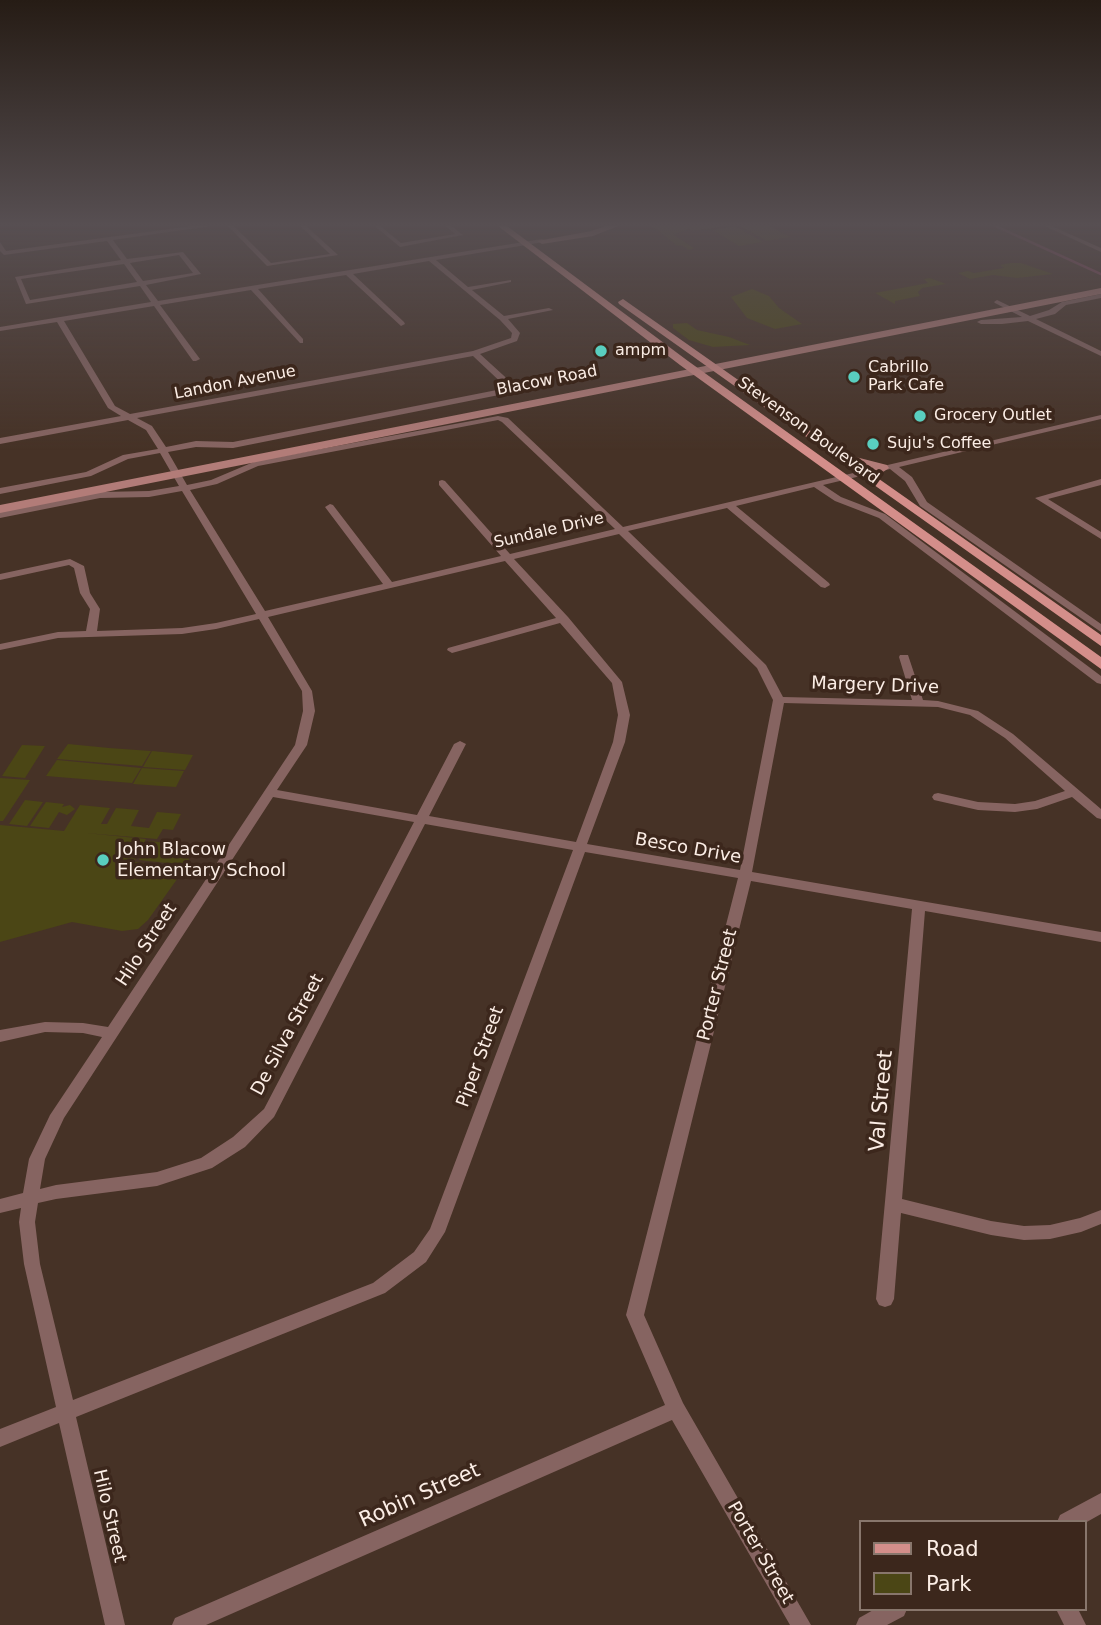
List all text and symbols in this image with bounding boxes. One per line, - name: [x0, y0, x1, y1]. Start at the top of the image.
- place label: ampm: [615, 341, 666, 361]
- marker: ampm: [593, 343, 609, 359]
- place label: Cabrillo Park Cafe: [868, 358, 944, 396]
- street label: Landon Avenue: [173, 362, 297, 404]
- street label: Blacow Road: [495, 362, 599, 400]
- marker: Cabrillo Park Cafe: [846, 369, 862, 385]
- street label: Stevenson Boulevard: [734, 373, 882, 489]
- place label: Grocery Outlet: [934, 406, 1052, 426]
- marker: Grocery Outlet: [912, 408, 928, 424]
- place label: Suju's Coffee: [887, 434, 991, 454]
- marker: Suju's Coffee: [865, 436, 881, 452]
- street label: Sundale Drive: [492, 509, 606, 553]
- street label: Margery Drive: [811, 673, 939, 699]
- street label: Besco Drive: [633, 829, 743, 869]
- place label: John Blacow Elementary School: [117, 839, 286, 882]
- marker: John Blacow Elementary School: [95, 852, 111, 868]
- street label: Hilo Street: [112, 899, 182, 991]
- street label: Porter Street: [694, 927, 742, 1043]
- street label: De Silva Street: [247, 971, 329, 1099]
- street label: Piper Street: [453, 1004, 509, 1110]
- street label: Val Street: [865, 1049, 899, 1153]
- street label: Robin Street: [356, 1458, 484, 1534]
- street label: Hilo Street: [88, 1467, 130, 1565]
- street label: Porter Street: [722, 1498, 798, 1608]
- legend: [860, 1520, 1087, 1611]
- text: Road: [926, 1537, 979, 1561]
- text: Park: [926, 1572, 971, 1596]

